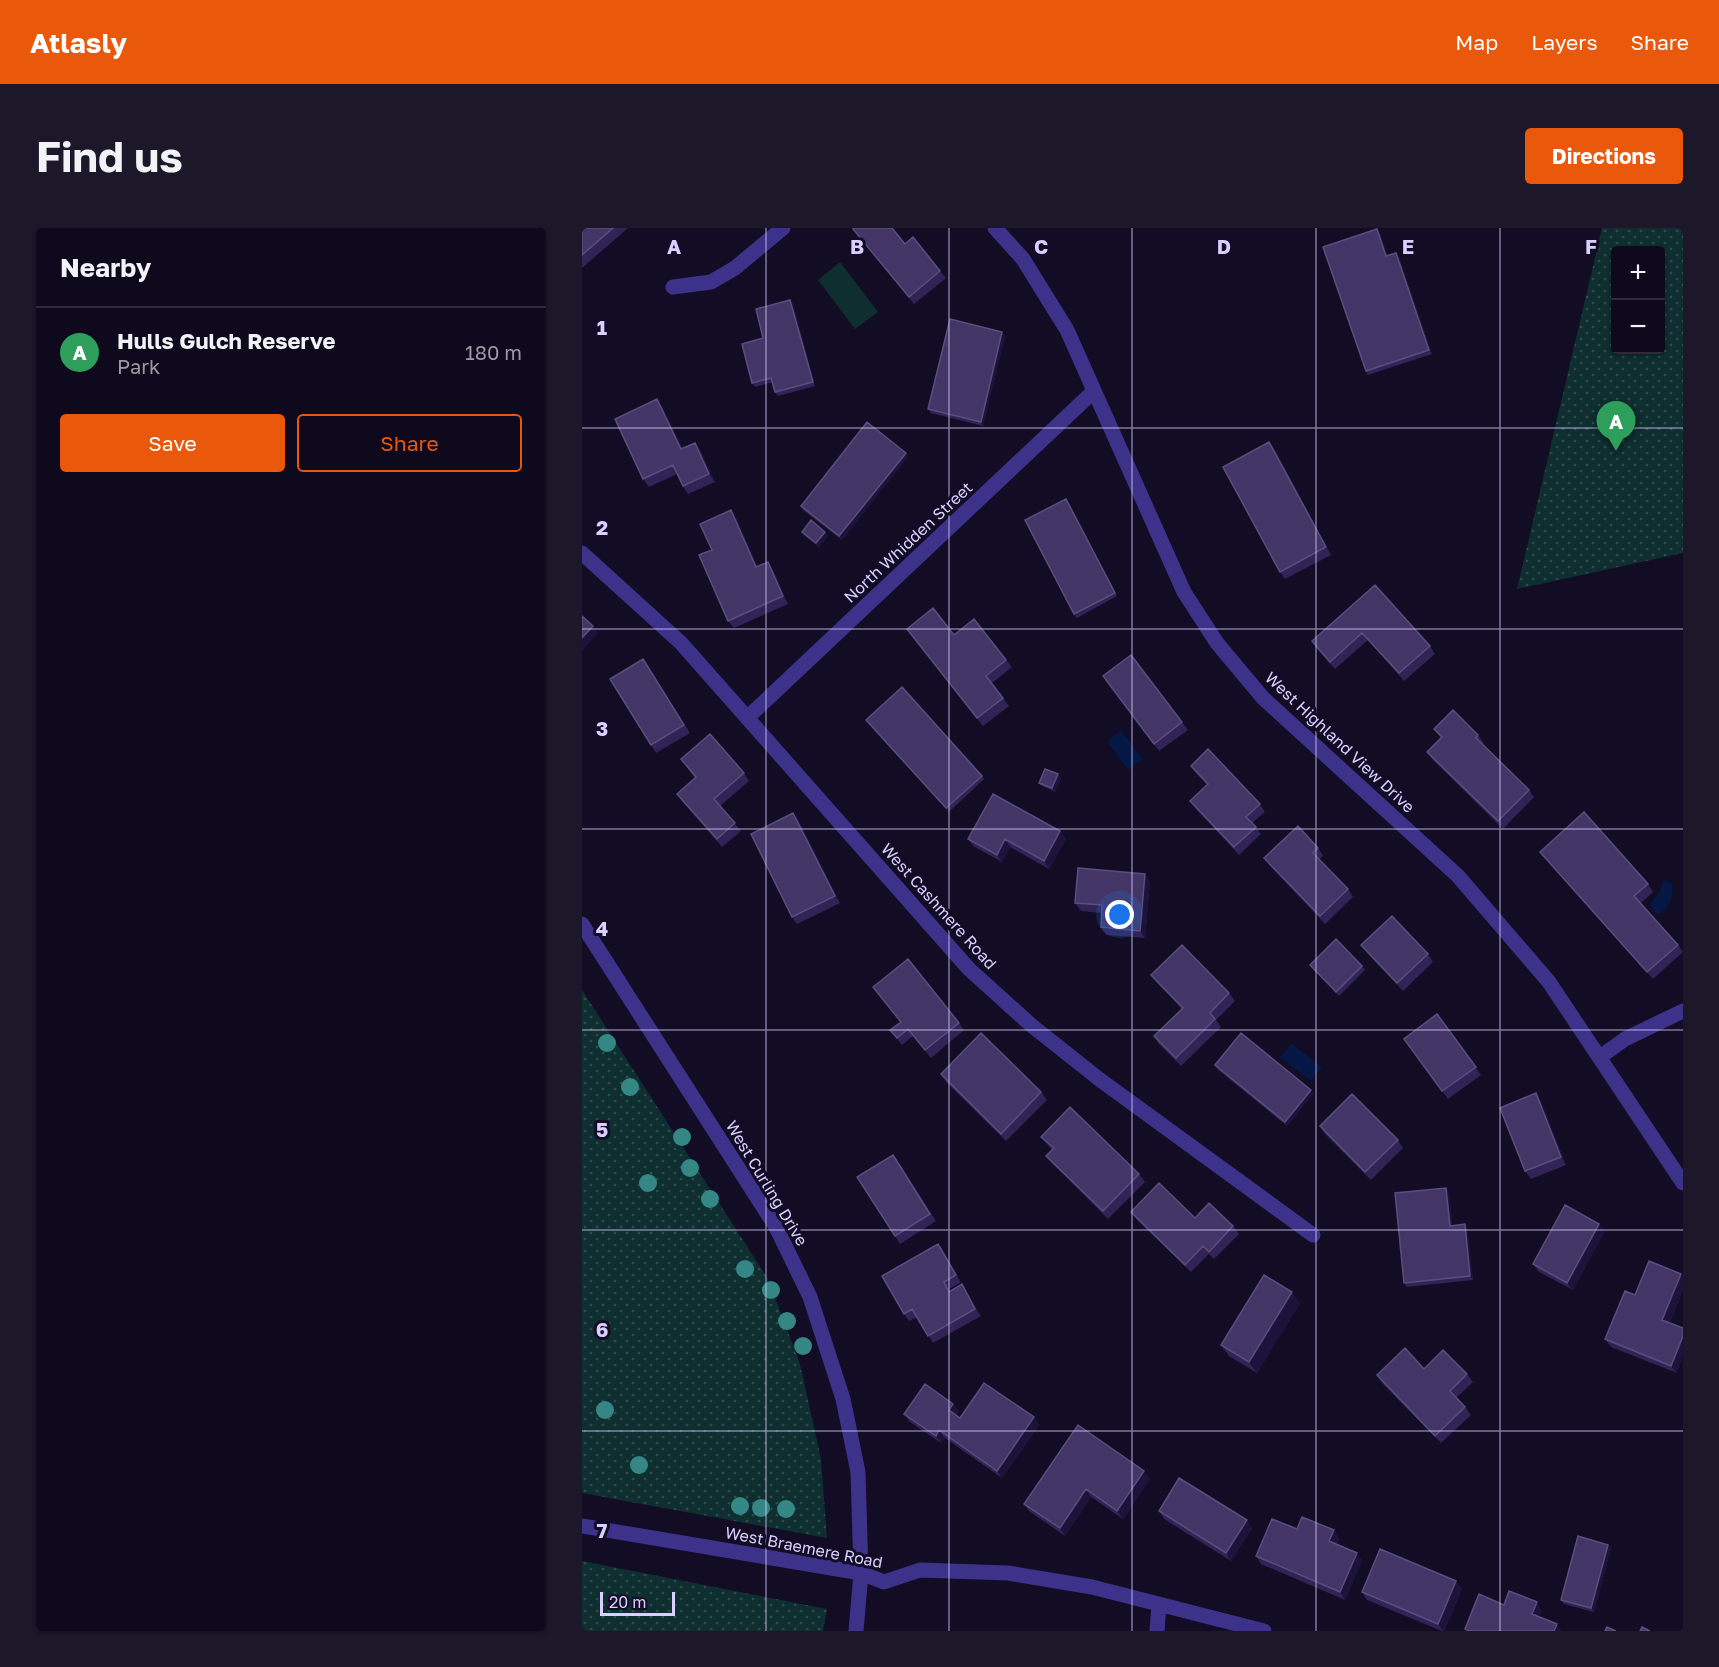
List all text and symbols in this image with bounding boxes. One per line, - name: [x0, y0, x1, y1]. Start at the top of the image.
- text: Atlasly: [30, 26, 127, 59]
- text: Map: [1455, 29, 1498, 55]
- text: Layers: [1531, 29, 1598, 55]
- text: Share: [1631, 29, 1689, 55]
- button: Directions: [1525, 128, 1683, 184]
- text: Find us: [36, 131, 183, 181]
- text: A: [667, 234, 681, 258]
- text: B: [850, 234, 864, 258]
- text: C: [1034, 234, 1048, 258]
- text: D: [1217, 234, 1231, 258]
- text: E: [1402, 234, 1414, 258]
- text: F: [1585, 234, 1597, 258]
- map controls: [1611, 246, 1665, 354]
- button: +: [1611, 246, 1665, 300]
- text: Nearby: [60, 252, 151, 283]
- button: −: [1611, 300, 1665, 354]
- text: 1: [597, 315, 607, 339]
- text: Hulls Gulch Reserve: [117, 327, 335, 354]
- text: A: [72, 340, 87, 364]
- text: 180 m: [465, 340, 522, 364]
- text: Park: [117, 354, 160, 378]
- pin: A: [1596, 402, 1636, 451]
- button: Save: [60, 414, 285, 472]
- button: Share: [297, 414, 522, 472]
- street label: North Whidden Street: [840, 477, 976, 607]
- text: 2: [596, 515, 608, 539]
- street label: West Highland View Drive: [1261, 667, 1419, 817]
- text: 3: [596, 716, 608, 740]
- street label: West Cashmere Road: [877, 839, 1001, 973]
- your location: [1105, 900, 1134, 929]
- text: 4: [596, 916, 608, 940]
- text: 5: [596, 1117, 608, 1141]
- street label: West Curling Drive: [722, 1117, 812, 1249]
- text: 6: [596, 1317, 608, 1341]
- text: 7: [597, 1518, 608, 1542]
- street label: West Braemere Road: [724, 1522, 884, 1572]
- scale bar: [600, 1589, 675, 1616]
- text: 20 m: [609, 1592, 646, 1612]

